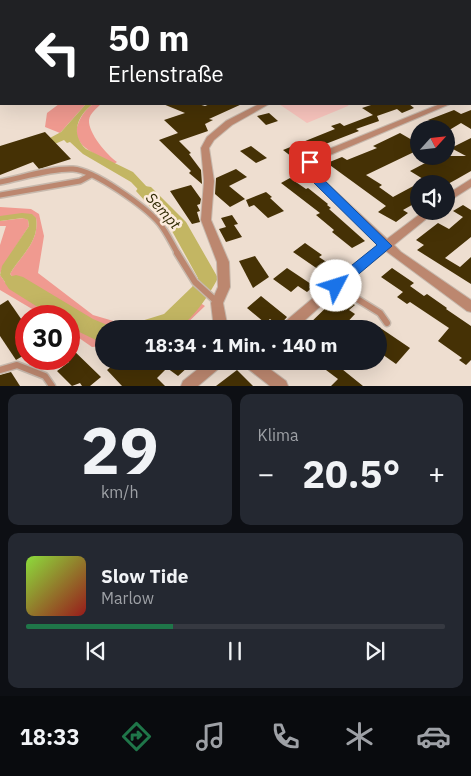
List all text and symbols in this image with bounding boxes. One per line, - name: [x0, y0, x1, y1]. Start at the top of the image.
- text: 50 m: [108, 15, 190, 61]
- icon: left: [25, 20, 90, 85]
- text: Erlenstraße: [108, 59, 224, 88]
- north arrow: [410, 120, 455, 165]
- map controls: [410, 120, 455, 220]
- pin: [289, 141, 331, 183]
- icon: arrive: [296, 148, 324, 176]
- button: sound: [410, 175, 455, 220]
- water label: Sempt: [142, 189, 185, 234]
- position arrow: [309, 259, 361, 311]
- speed limit sign: 30: [15, 305, 80, 370]
- text: 18:34 · 1 Min. · 140 m: [144, 333, 338, 357]
- text: 29: [81, 407, 159, 492]
- text: Klima: [258, 425, 299, 445]
- text: 20.5°: [302, 449, 400, 498]
- text: −: [258, 455, 274, 492]
- text: +: [428, 455, 445, 492]
- text: km/h: [101, 482, 139, 502]
- text: Slow Tide: [101, 564, 188, 588]
- text: Marlow: [101, 588, 154, 608]
- icon: previous: [82, 637, 110, 665]
- icon: pause: [221, 637, 249, 665]
- icon: next: [361, 637, 389, 665]
- icon: directions: [119, 719, 154, 754]
- icon: music: [193, 719, 228, 754]
- icon: phone: [268, 719, 303, 754]
- icon: climate: [342, 719, 377, 754]
- icon: car: [416, 719, 451, 754]
- text: 18:33: [20, 722, 80, 751]

